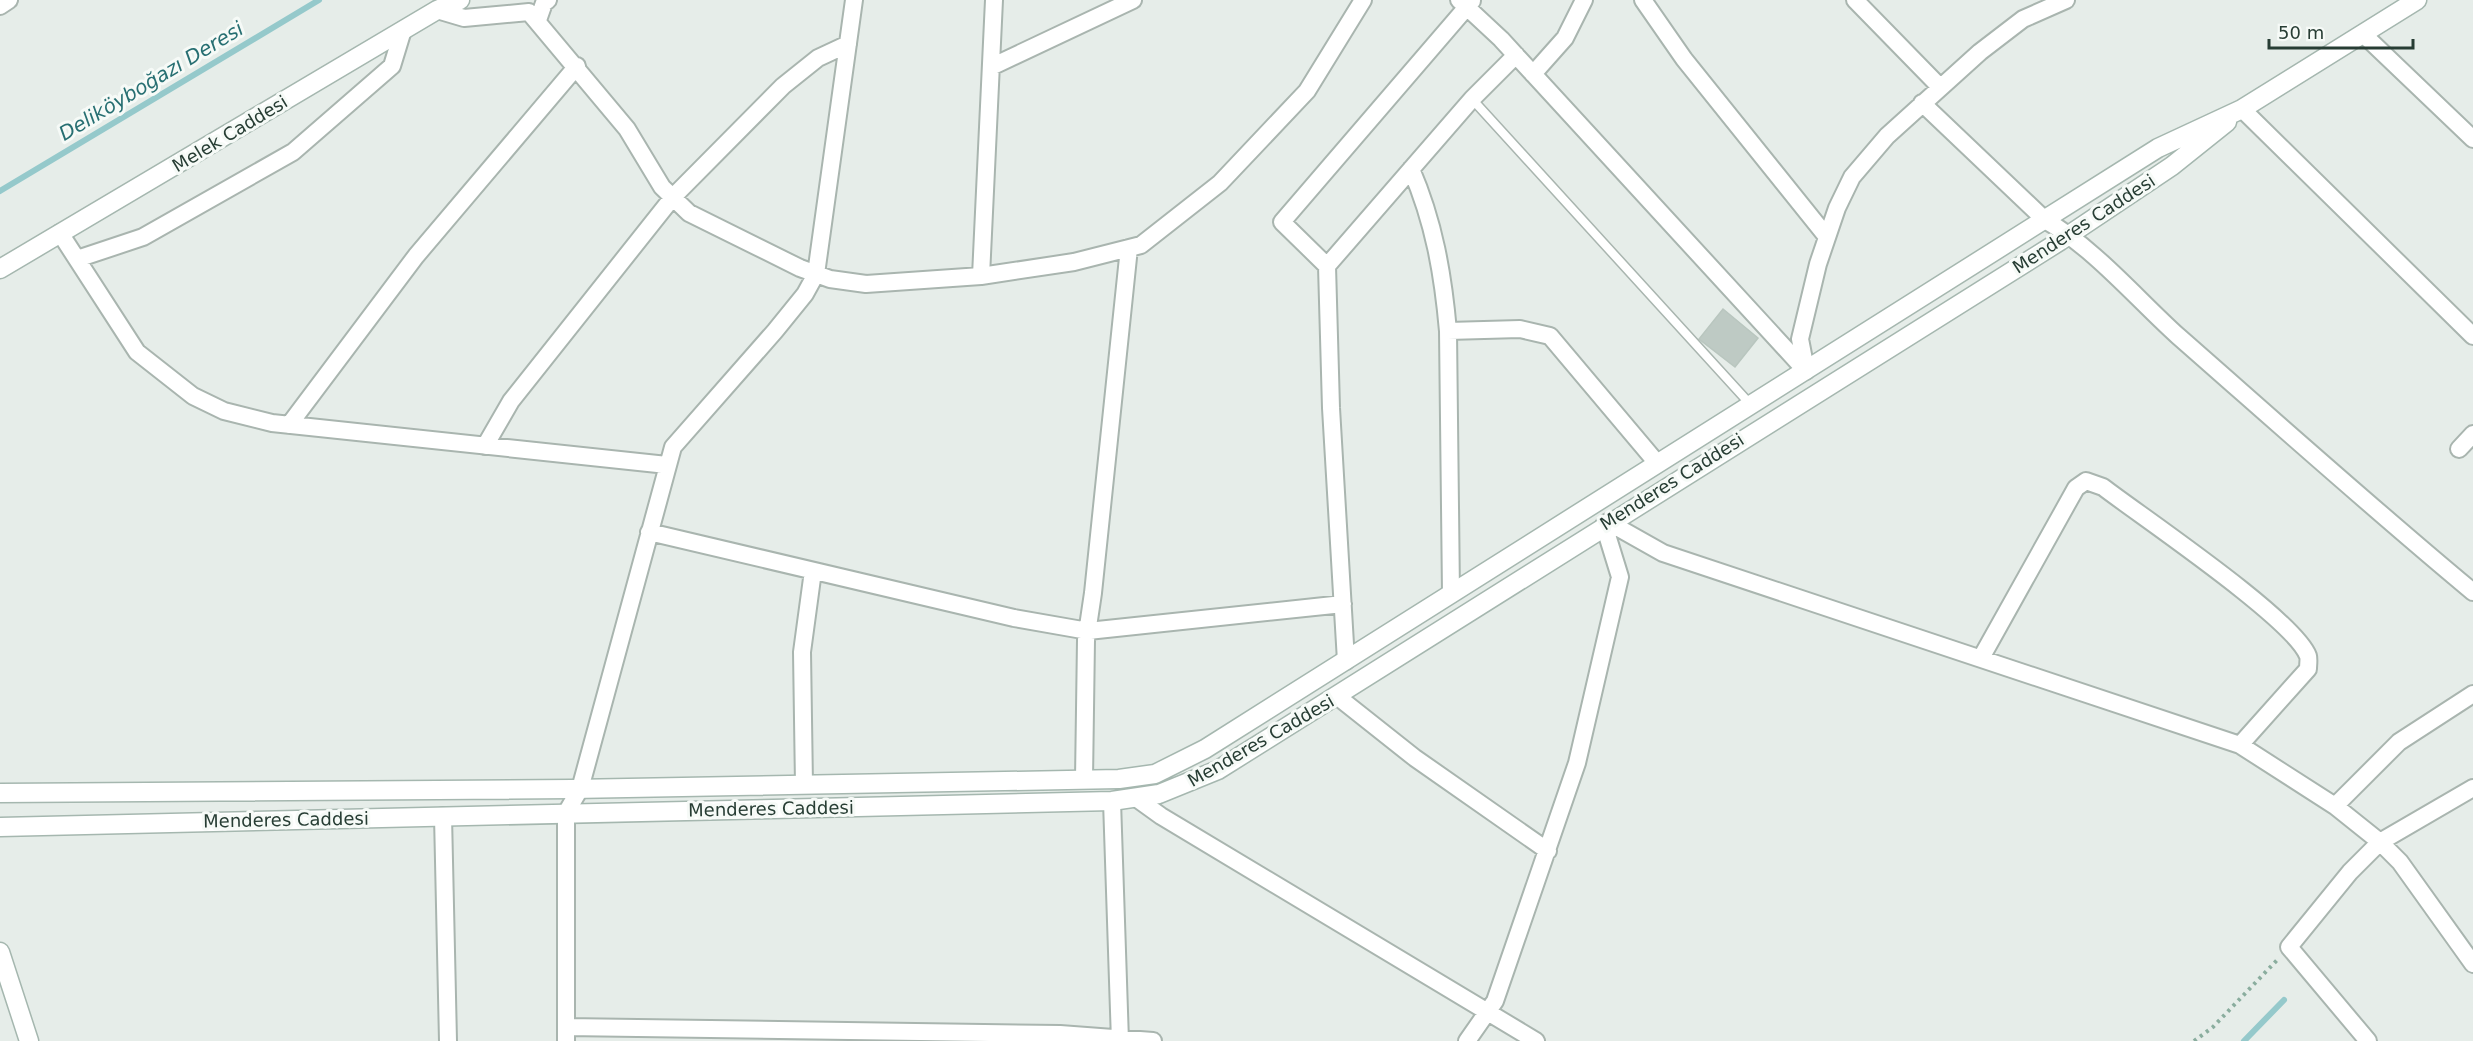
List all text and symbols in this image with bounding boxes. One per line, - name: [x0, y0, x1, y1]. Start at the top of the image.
- scale bar: [2269, 12, 2413, 50]
- water label: Deliköyboğazı Deresi: [54, 16, 248, 146]
- text: 50 m: [2278, 22, 2324, 43]
- street label: Melek Caddesi: [168, 91, 291, 176]
- street label: Menderes Caddesi: [2009, 170, 2159, 277]
- street label: Menderes Caddesi: [1596, 429, 1748, 534]
- street label: Menderes Caddesi: [1184, 690, 1338, 791]
- street label: Menderes Caddesi: [688, 797, 854, 820]
- street label: Menderes Caddesi: [203, 808, 369, 831]

